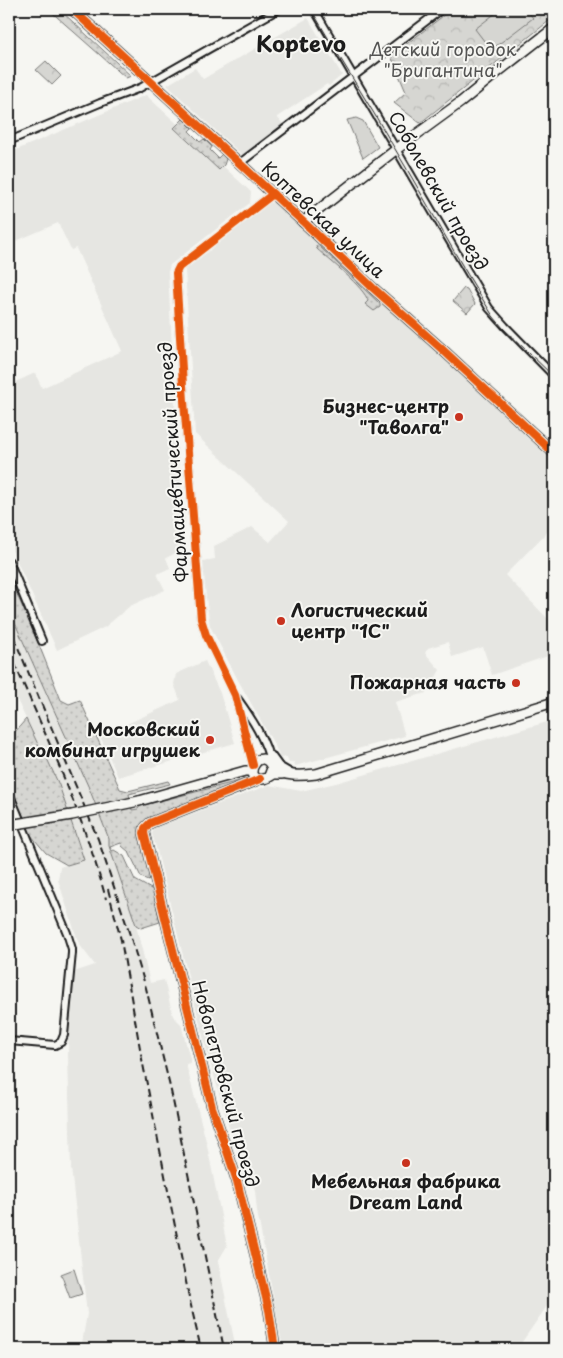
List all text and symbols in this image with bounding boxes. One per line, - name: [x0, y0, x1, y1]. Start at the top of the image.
- district label: Koptevo: [256, 26, 346, 59]
- park label: Детский городок "Бригантина": [369, 35, 517, 83]
- street label: Соболевский проезд: [383, 105, 496, 275]
- street label: Коптевская улица: [256, 154, 392, 284]
- street label: Фармацевтический проезд: [151, 341, 194, 583]
- place label: Бизнес-центр "Таволга": [323, 392, 449, 440]
- marker: Бизнес-центр "Таволга": [453, 411, 465, 423]
- place label: Логистический центр "1С": [291, 596, 428, 644]
- marker: Логистический центр "1С": [275, 615, 287, 627]
- place label: Пожарная часть: [350, 668, 506, 695]
- marker: Пожарная часть: [510, 677, 522, 689]
- place label: Московский комбинат игрушек: [25, 715, 201, 763]
- marker: Московский комбинат игрушек: [204, 734, 216, 746]
- street label: Новопетровский проезд: [186, 977, 267, 1190]
- marker: Мебельная фабрика Dream Land: [400, 1157, 412, 1169]
- place label: Мебельная фабрика Dream Land: [311, 1167, 501, 1215]

